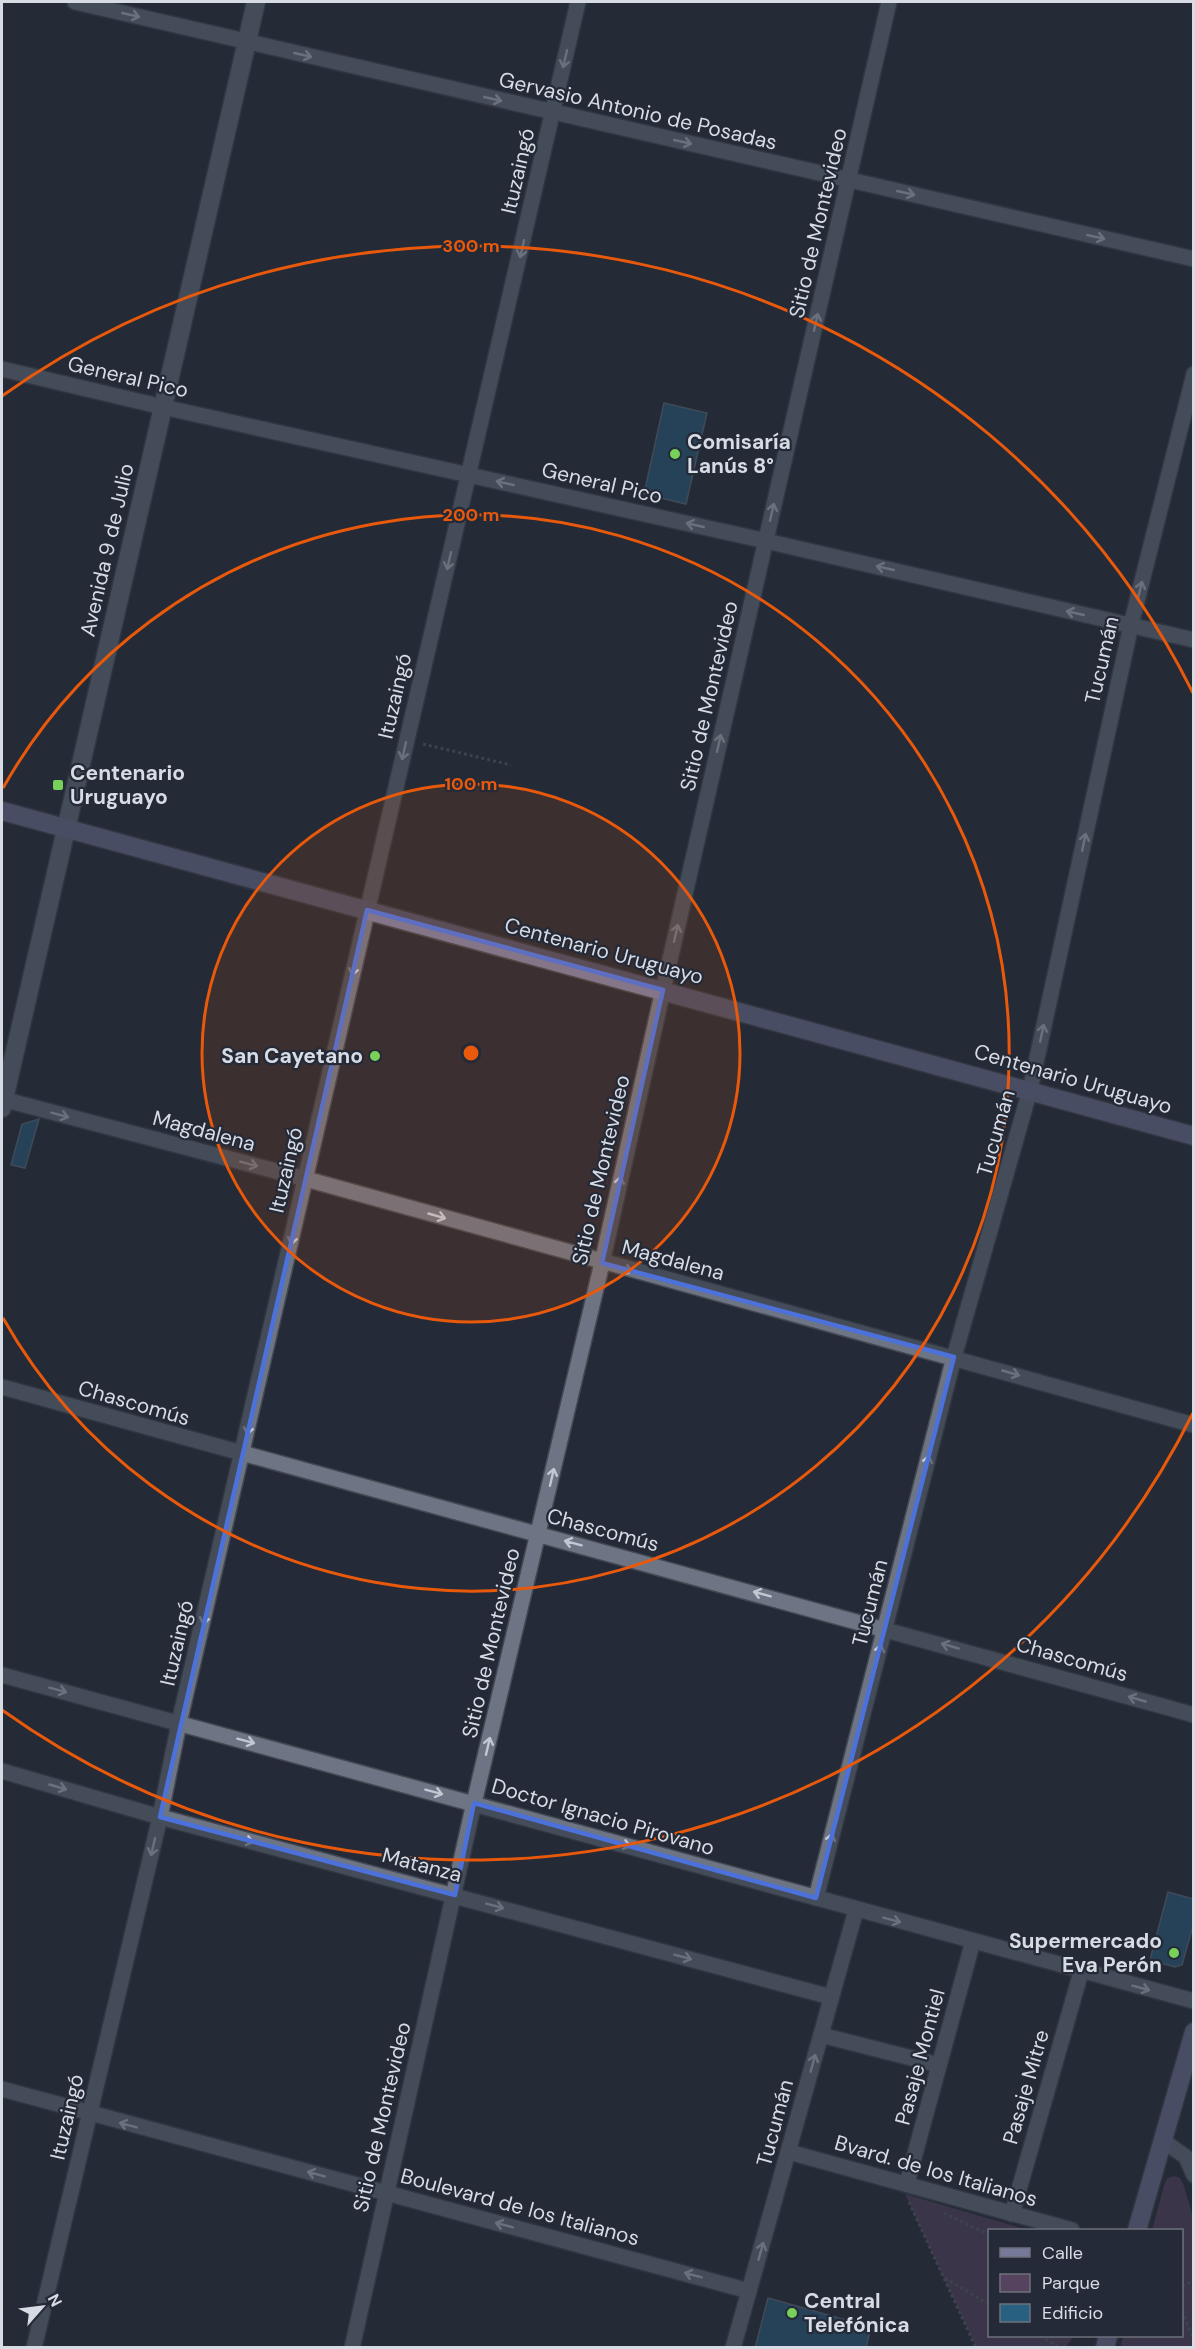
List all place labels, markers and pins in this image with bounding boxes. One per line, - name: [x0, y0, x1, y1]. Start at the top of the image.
- place label: Comisaría Lanús 8°: [687, 428, 791, 480]
- marker: Comisaría Lanús 8°: [668, 447, 682, 461]
- place label: Centenario Uruguayo: [70, 759, 185, 811]
- marker: Centenario Uruguayo: [51, 778, 65, 792]
- place label: San Cayetano: [221, 1042, 363, 1070]
- centre of rings: [461, 1043, 481, 1063]
- marker: San Cayetano: [368, 1049, 382, 1063]
- place label: Supermercado Eva Perón: [1009, 1927, 1162, 1979]
- marker: Supermercado Eva Perón: [1167, 1946, 1181, 1960]
- place label: Central Telefónica: [804, 2287, 909, 2339]
- marker: Central Telefónica: [785, 2306, 799, 2320]

